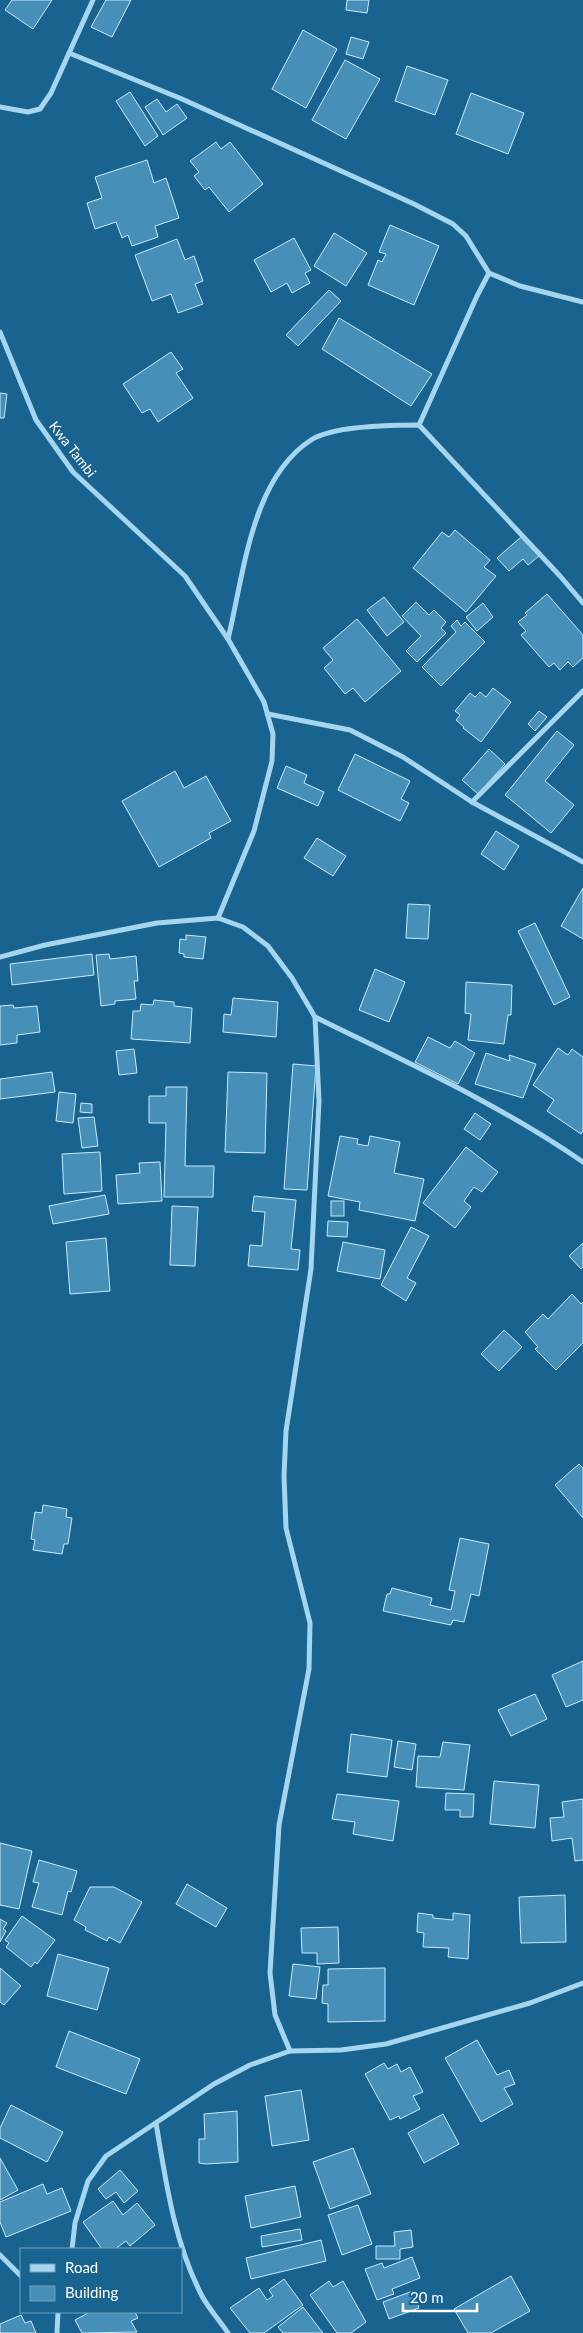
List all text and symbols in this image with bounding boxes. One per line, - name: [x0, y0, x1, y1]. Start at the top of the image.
- street label: Kwa Tambi: [46, 418, 100, 480]
- legend: [20, 2248, 182, 2313]
- text: Road: [65, 2258, 98, 2276]
- scale bar: [403, 2280, 477, 2312]
- text: Building: [65, 2283, 118, 2301]
- text: 20 m: [410, 2288, 444, 2306]

